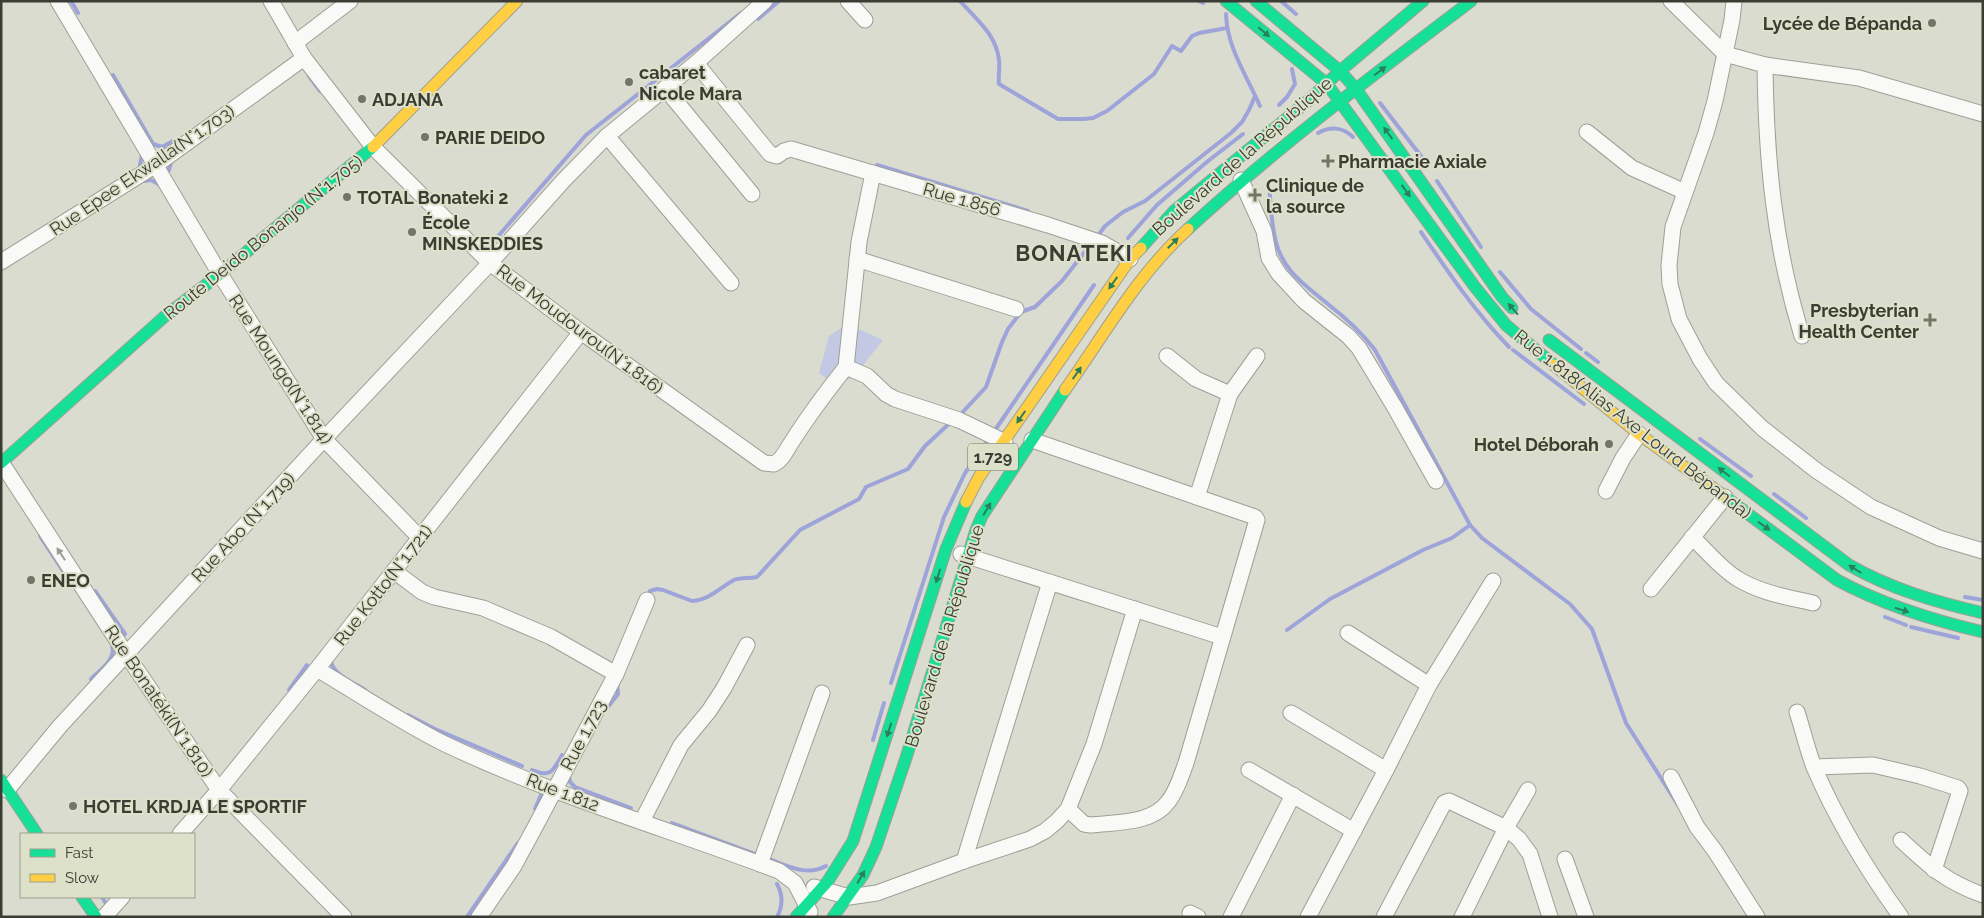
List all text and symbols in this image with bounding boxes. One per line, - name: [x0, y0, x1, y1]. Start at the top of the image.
- place label: Lycée de Bépanda: [1763, 13, 1922, 34]
- marker: Lycée de Bépanda: [1926, 17, 1938, 29]
- one-way arrow: [1257, 26, 1270, 37]
- place label: cabaret Nicole Mara: [639, 62, 742, 104]
- one-way arrow: [1373, 66, 1387, 76]
- street label: Boulevard de la République: [1148, 72, 1337, 240]
- marker: cabaret Nicole Mara: [623, 76, 635, 88]
- place label: ADJANA: [372, 89, 444, 110]
- marker: ADJANA: [356, 93, 368, 105]
- street label: Rue Epee Ekwalla(N°1.703): [46, 100, 239, 240]
- place label: PARIE DEIDO: [435, 127, 545, 148]
- one-way arrow: [1383, 127, 1393, 140]
- marker: PARIE DEIDO: [419, 131, 431, 143]
- street label: Route Deido Bonanjo (N°1.705): [159, 150, 367, 324]
- place label: Pharmacie Axiale: [1338, 151, 1487, 172]
- marker: Pharmacie Axiale: [1322, 155, 1334, 167]
- place label: Clinique de la source: [1266, 175, 1364, 217]
- street label: Rue 1.856: [921, 178, 1003, 220]
- one-way arrow: [1401, 184, 1411, 198]
- place label: TOTAL Bonateki 2: [357, 187, 508, 208]
- marker: Clinique de la source: [1248, 188, 1262, 202]
- marker: TOTAL Bonateki 2: [341, 191, 353, 203]
- place label: École MINSKEDDIES: [422, 212, 543, 254]
- marker: École MINSKEDDIES: [406, 226, 418, 238]
- one-way arrow: [1167, 237, 1179, 249]
- district label: BONATEKI: [1015, 240, 1133, 266]
- street label: Rue Moudourou(N°1.816): [493, 259, 668, 399]
- one-way arrow: [1108, 277, 1118, 290]
- street label: Rue Moungo(N°1.814): [225, 290, 337, 448]
- place label: Presbyterian Health Center: [1798, 300, 1919, 342]
- one-way arrow: [1507, 303, 1519, 315]
- marker: Presbyterian Health Center: [1923, 313, 1937, 327]
- street label: Rue 1.818(Alias Axe Lourd Bépanda): [1510, 325, 1756, 523]
- one-way arrow: [1072, 367, 1082, 380]
- one-way arrow: [1016, 410, 1026, 424]
- place label: Hotel Déborah: [1474, 434, 1599, 455]
- marker: Hotel Déborah: [1603, 438, 1615, 450]
- road number: 1.729: [968, 444, 1018, 471]
- one-way arrow: [1717, 467, 1731, 477]
- street label: Rue Abo (N°1.719): [187, 468, 299, 586]
- one-way arrow: [982, 502, 991, 515]
- street label: Rue Kotto(N°1.721): [329, 520, 437, 650]
- one-way arrow: [1757, 521, 1771, 531]
- street label: Boulevard de la République: [900, 522, 988, 750]
- one-way arrow: [56, 548, 66, 561]
- one-way arrow: [1848, 564, 1862, 573]
- one-way arrow: [934, 568, 942, 583]
- place label: ENEO: [41, 570, 90, 591]
- marker: ENEO: [25, 574, 37, 586]
- one-way arrow: [1895, 607, 1910, 615]
- street label: Rue Bonatéki(N°1.810): [100, 621, 218, 781]
- street label: Rue 1.723: [556, 696, 610, 774]
- one-way arrow: [884, 723, 892, 738]
- street label: Rue 1.812: [524, 769, 602, 815]
- place label: HOTEL KRDJA LE SPORTIF: [83, 796, 307, 817]
- marker: HOTEL KRDJA LE SPORTIF: [67, 800, 79, 812]
- legend: [20, 833, 195, 898]
- text: Fast: [65, 844, 93, 862]
- text: Slow: [65, 869, 99, 887]
- one-way arrow: [857, 871, 866, 884]

